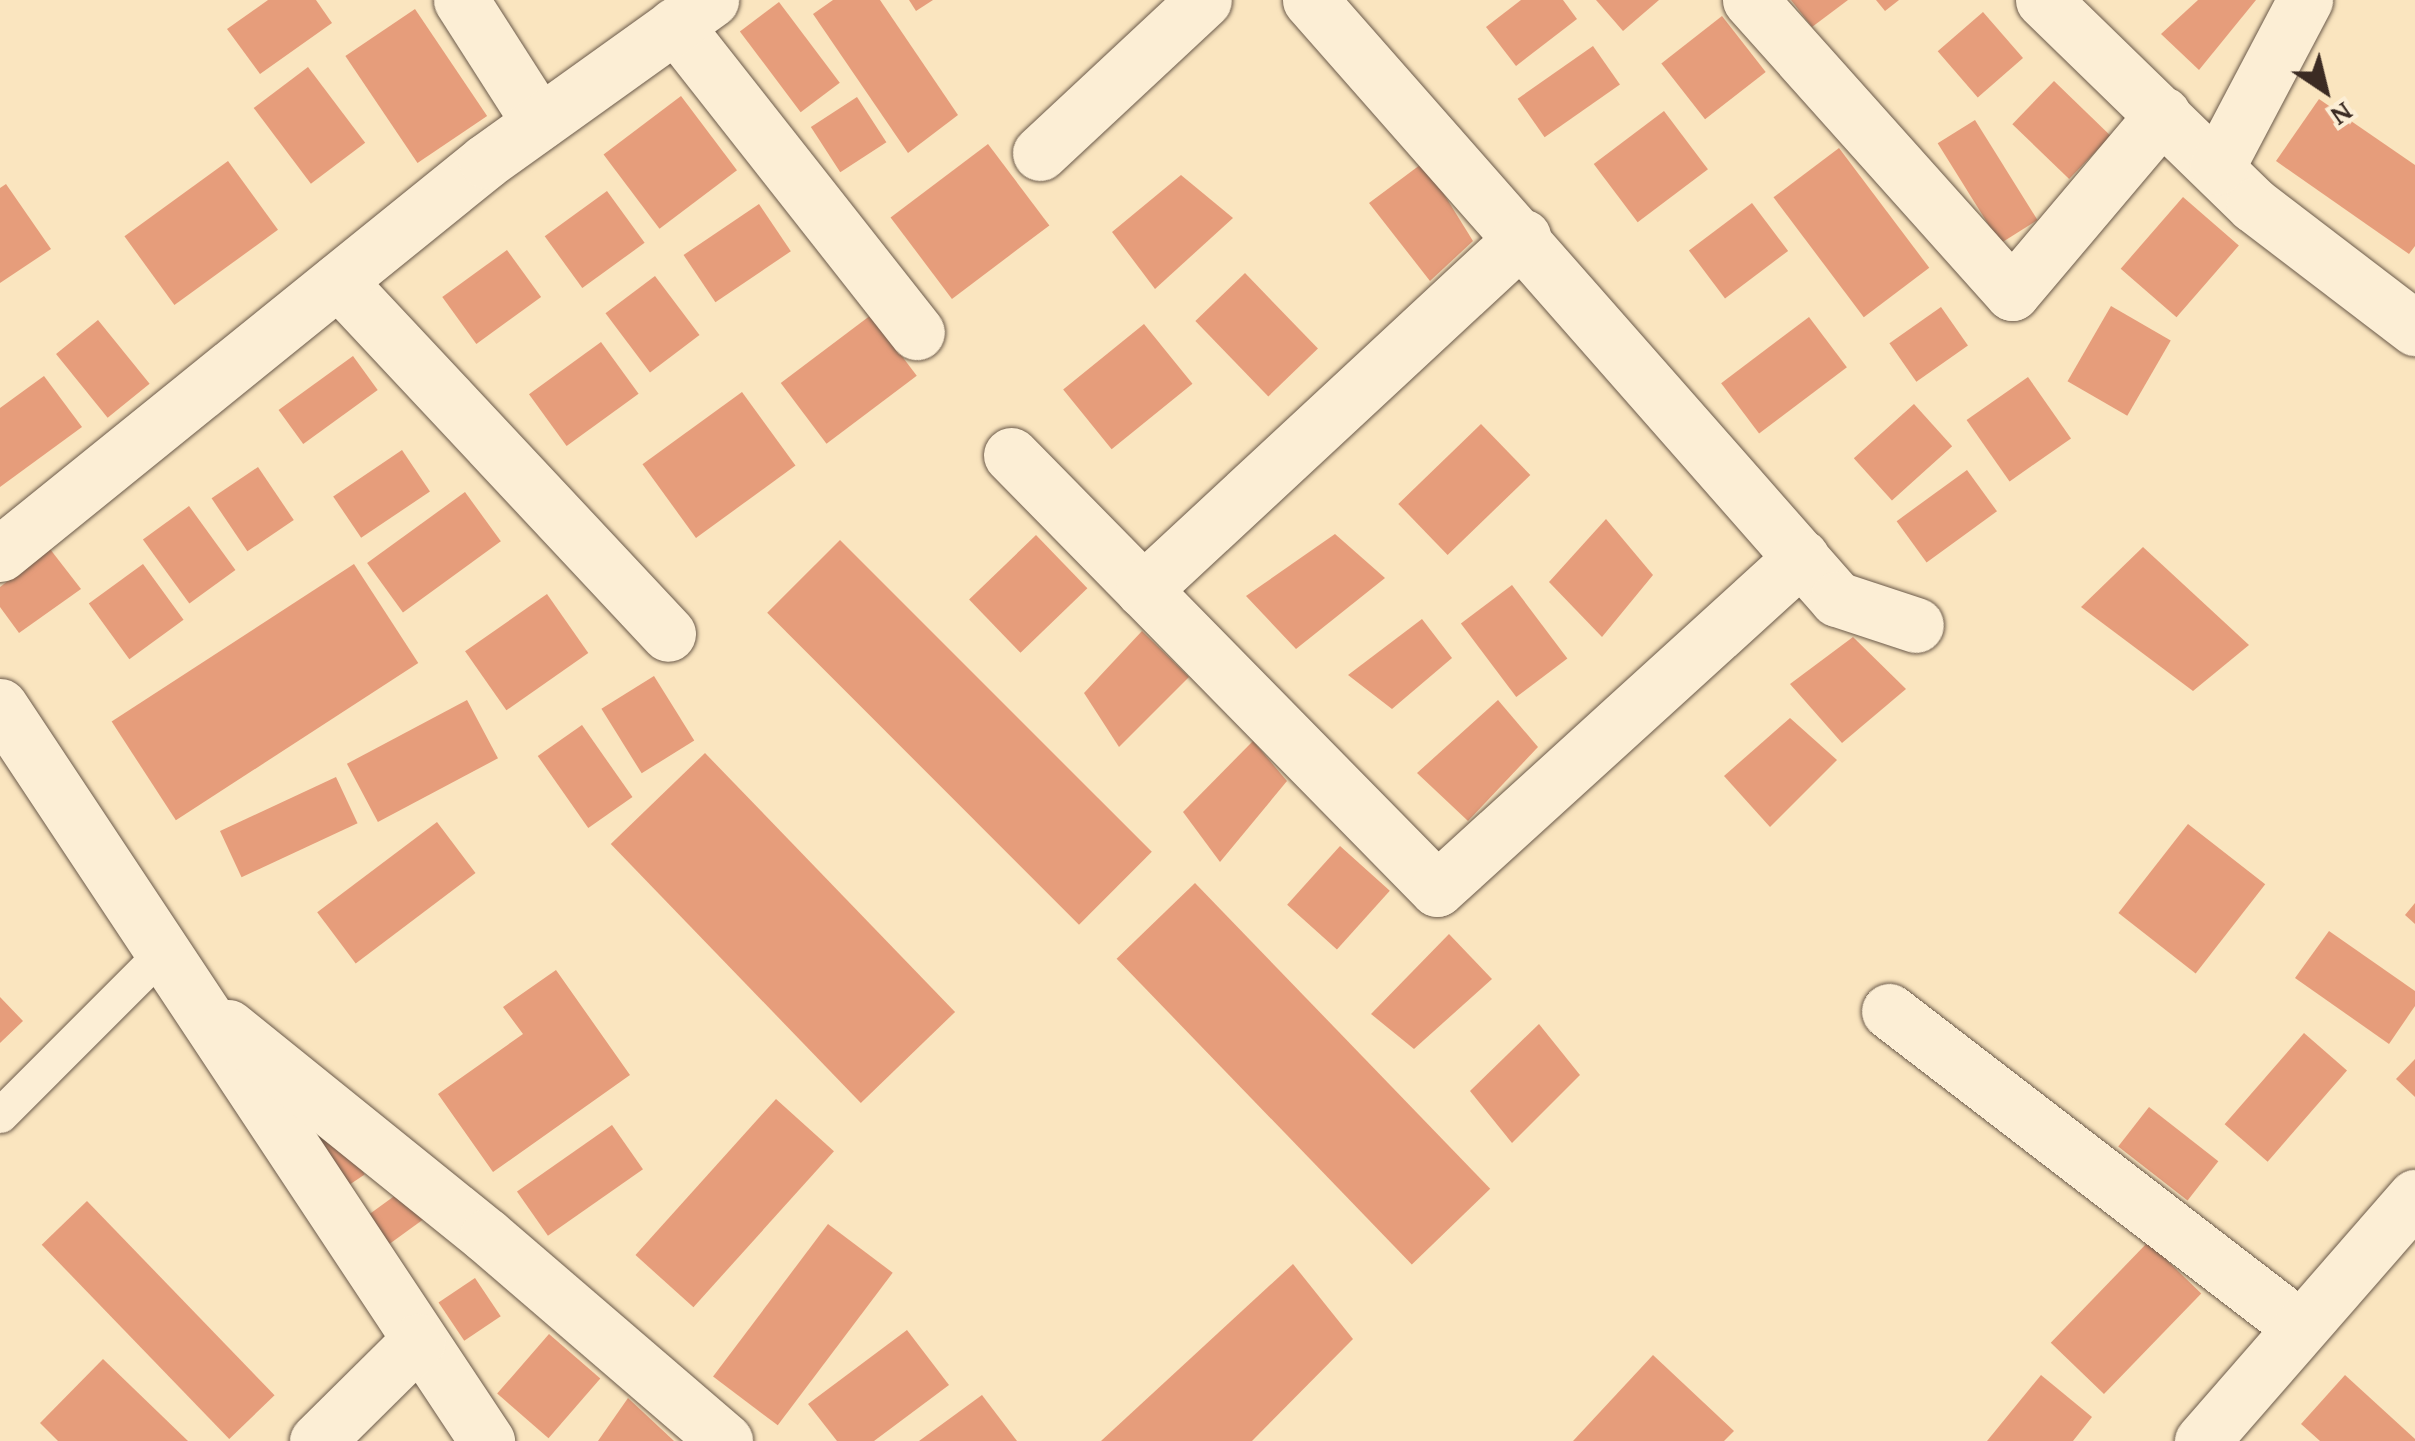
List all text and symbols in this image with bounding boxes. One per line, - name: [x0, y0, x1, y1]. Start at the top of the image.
- north arrow: [2275, 40, 2375, 140]
- text: N: [2323, 93, 2362, 137]

